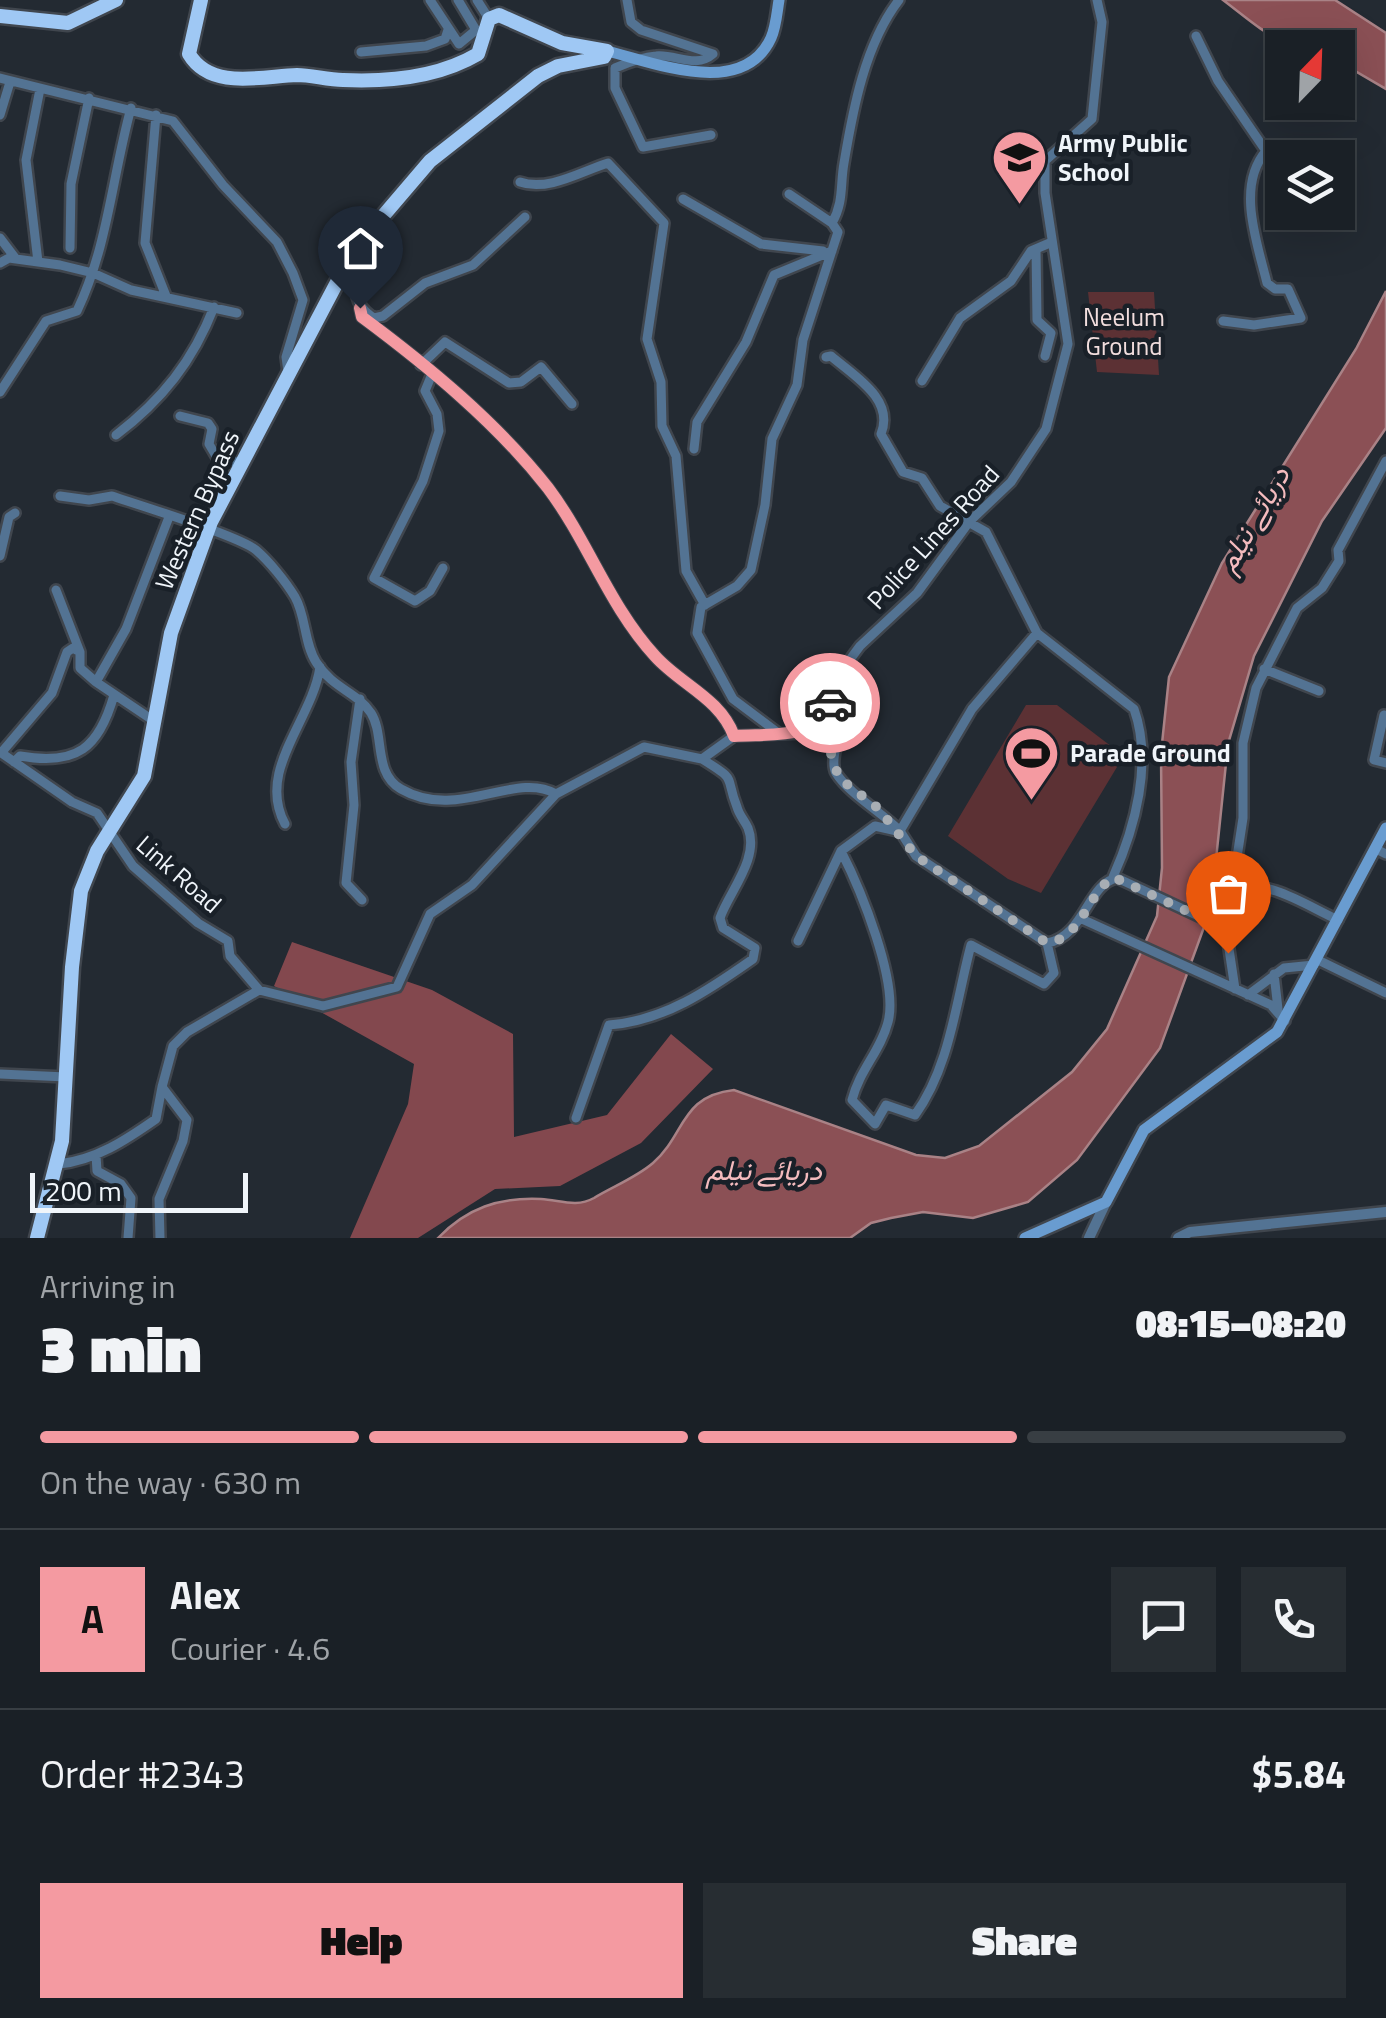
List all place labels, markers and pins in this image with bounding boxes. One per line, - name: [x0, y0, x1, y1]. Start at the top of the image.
- place label: Army Public School: [1058, 124, 1188, 191]
- school or university icon: Army Public School: [989, 127, 1049, 206]
- pin: [318, 206, 403, 309]
- sports icon: Parade Ground: [1001, 723, 1061, 802]
- place label: Parade Ground: [1070, 734, 1231, 772]
- pin: [1186, 851, 1271, 954]

